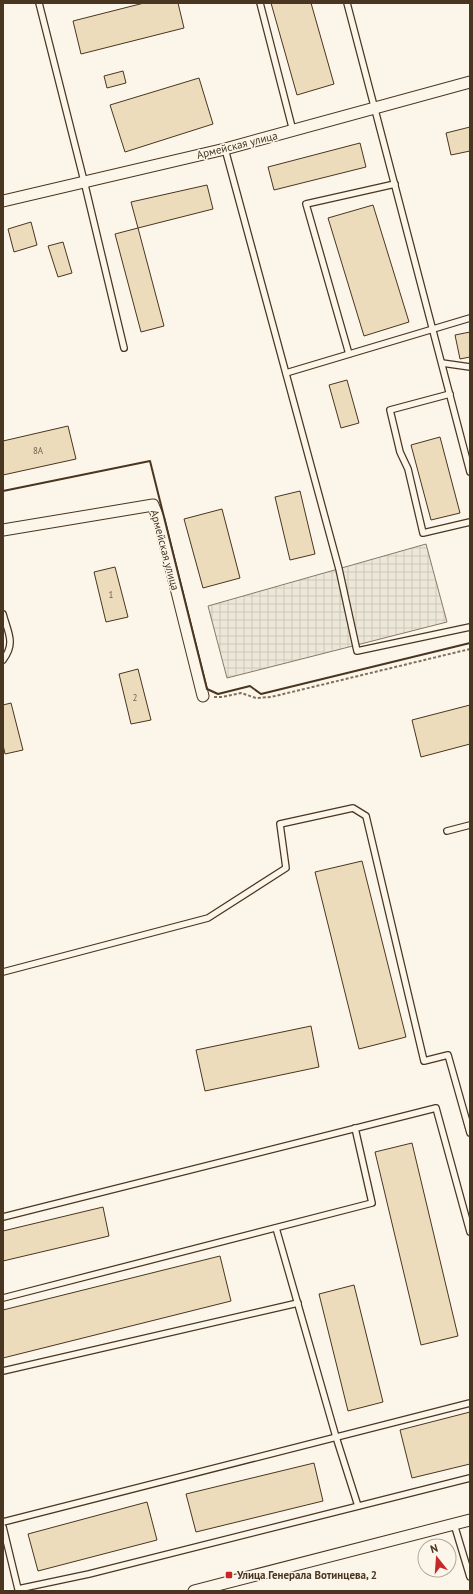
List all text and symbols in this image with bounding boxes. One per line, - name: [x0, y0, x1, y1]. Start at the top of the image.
- street label: Армейская улица: [195, 128, 279, 162]
- house number: 8А: [33, 445, 44, 456]
- street label: Армейская улица: [148, 508, 182, 592]
- house number: 1: [109, 589, 114, 600]
- house number: 2: [133, 692, 138, 703]
- north arrow: [417, 1538, 457, 1578]
- text: N: [429, 1541, 440, 1556]
- place label: Улица Генерала Вотинцева, 2: [236, 1568, 377, 1582]
- marker: Улица Генерала Вотинцева, 2: [224, 1570, 234, 1580]

